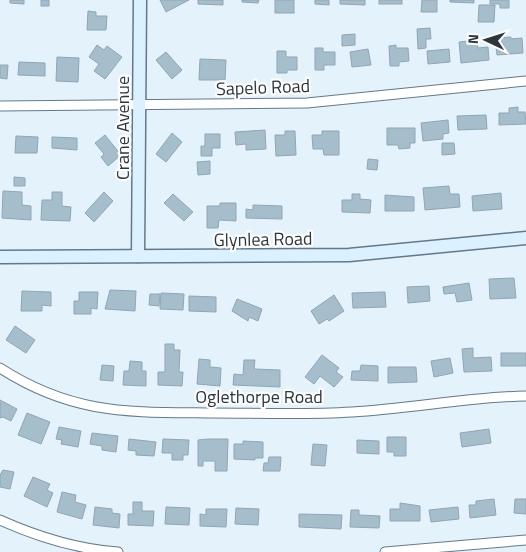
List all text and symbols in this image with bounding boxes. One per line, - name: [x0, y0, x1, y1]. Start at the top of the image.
- north arrow: [461, 15, 511, 65]
- text: N: [462, 33, 483, 45]
- street label: Sapelo Road: [216, 72, 310, 102]
- street label: Crane Avenue: [109, 76, 136, 180]
- street label: Glynlea Road: [213, 225, 313, 253]
- street label: Oglethorpe Road: [195, 383, 323, 410]

